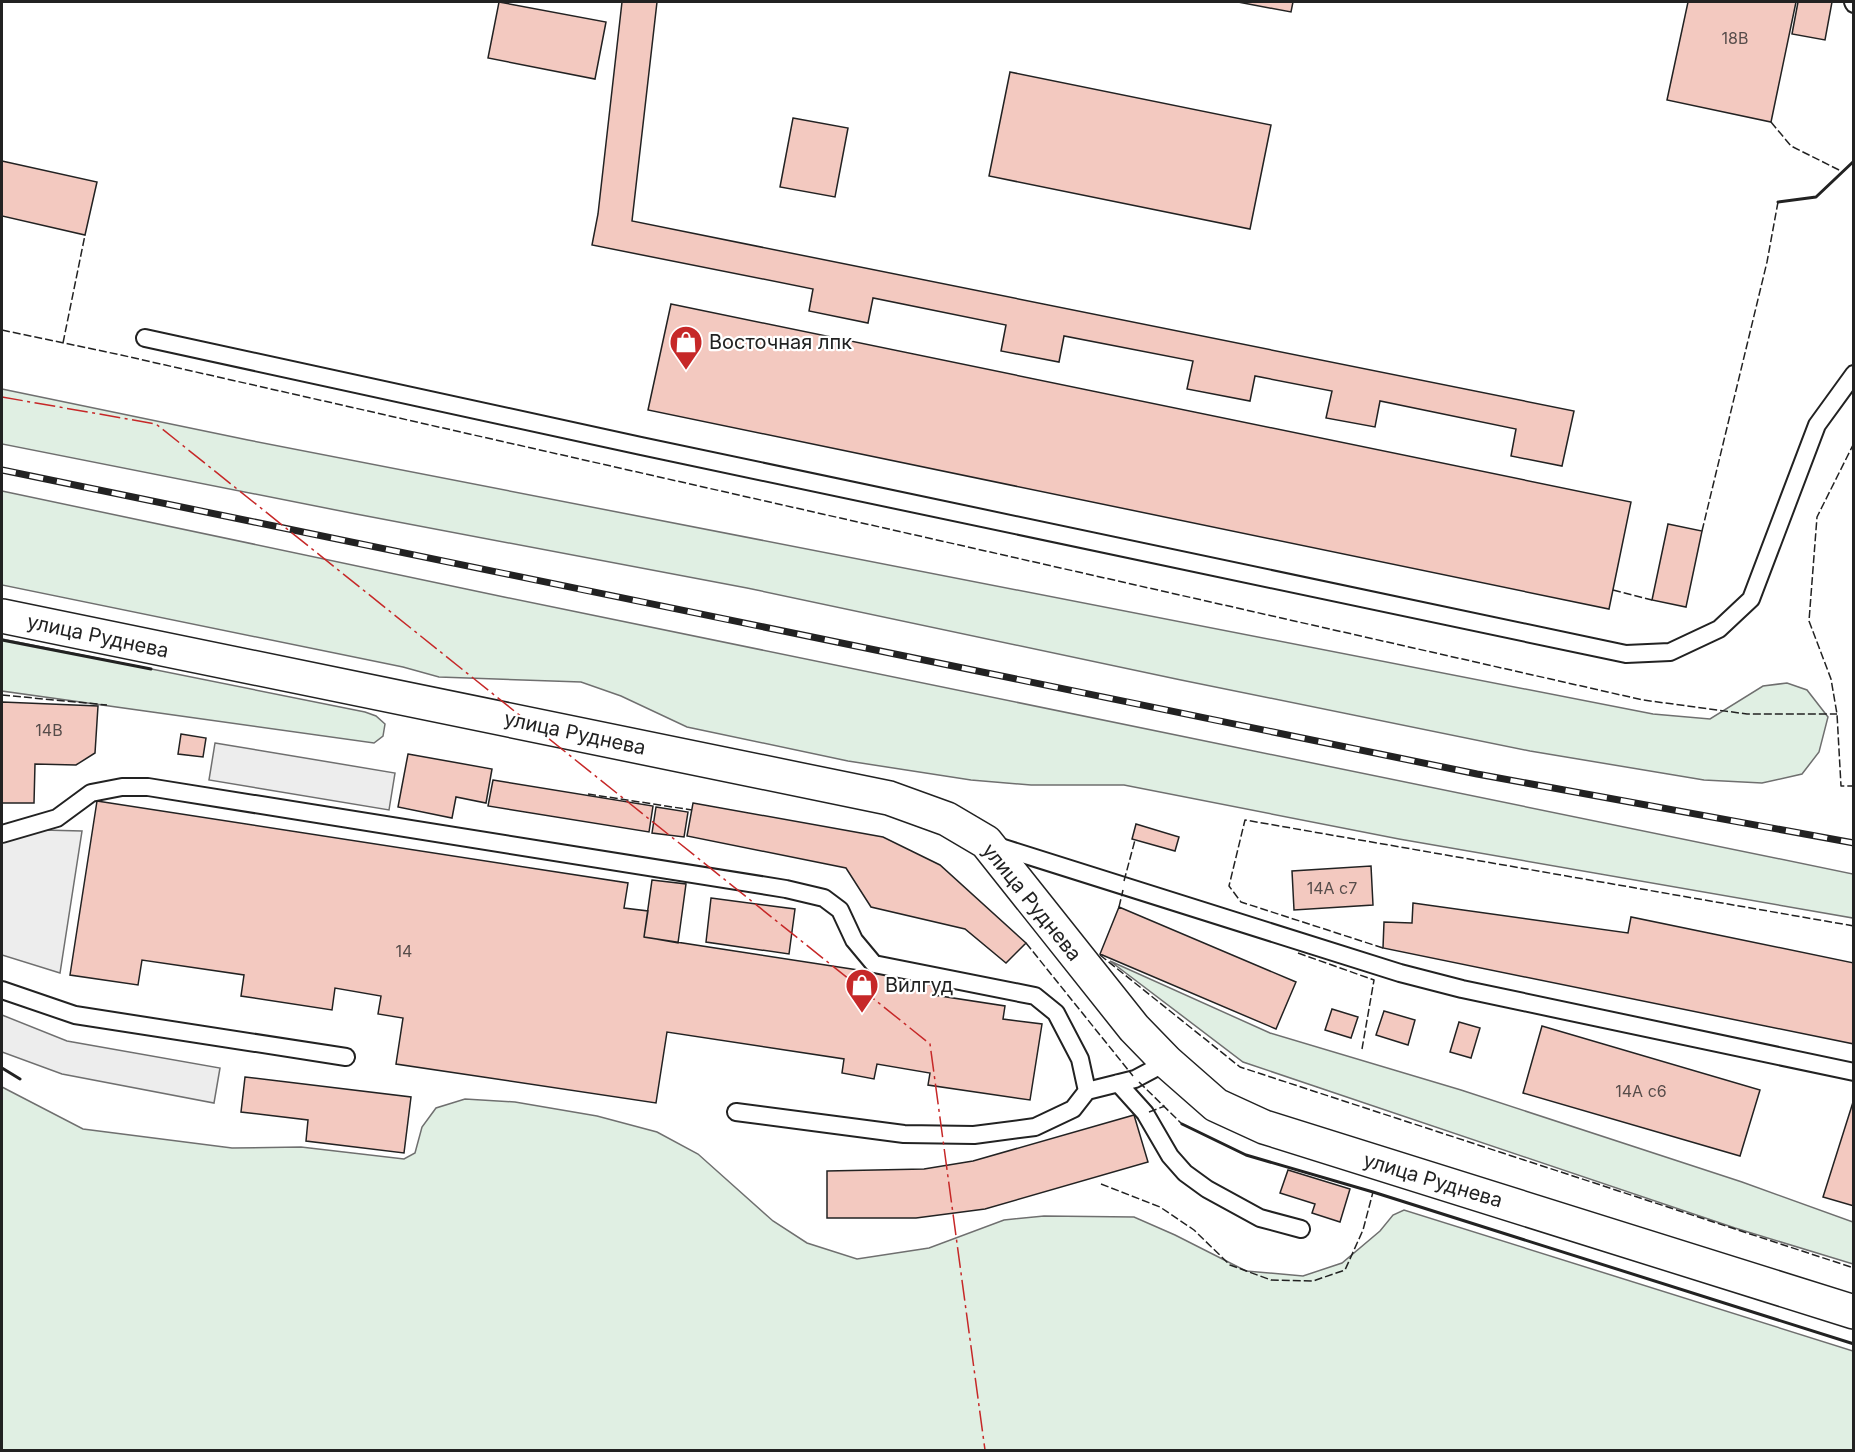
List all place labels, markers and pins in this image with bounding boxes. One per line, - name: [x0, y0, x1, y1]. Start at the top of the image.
- shop icon: Восточная лпк: [668, 324, 704, 371]
- place label: Восточная лпк: [709, 330, 852, 354]
- shop icon: Вилгуд: [844, 967, 880, 1014]
- place label: Вилгуд: [885, 973, 953, 997]

